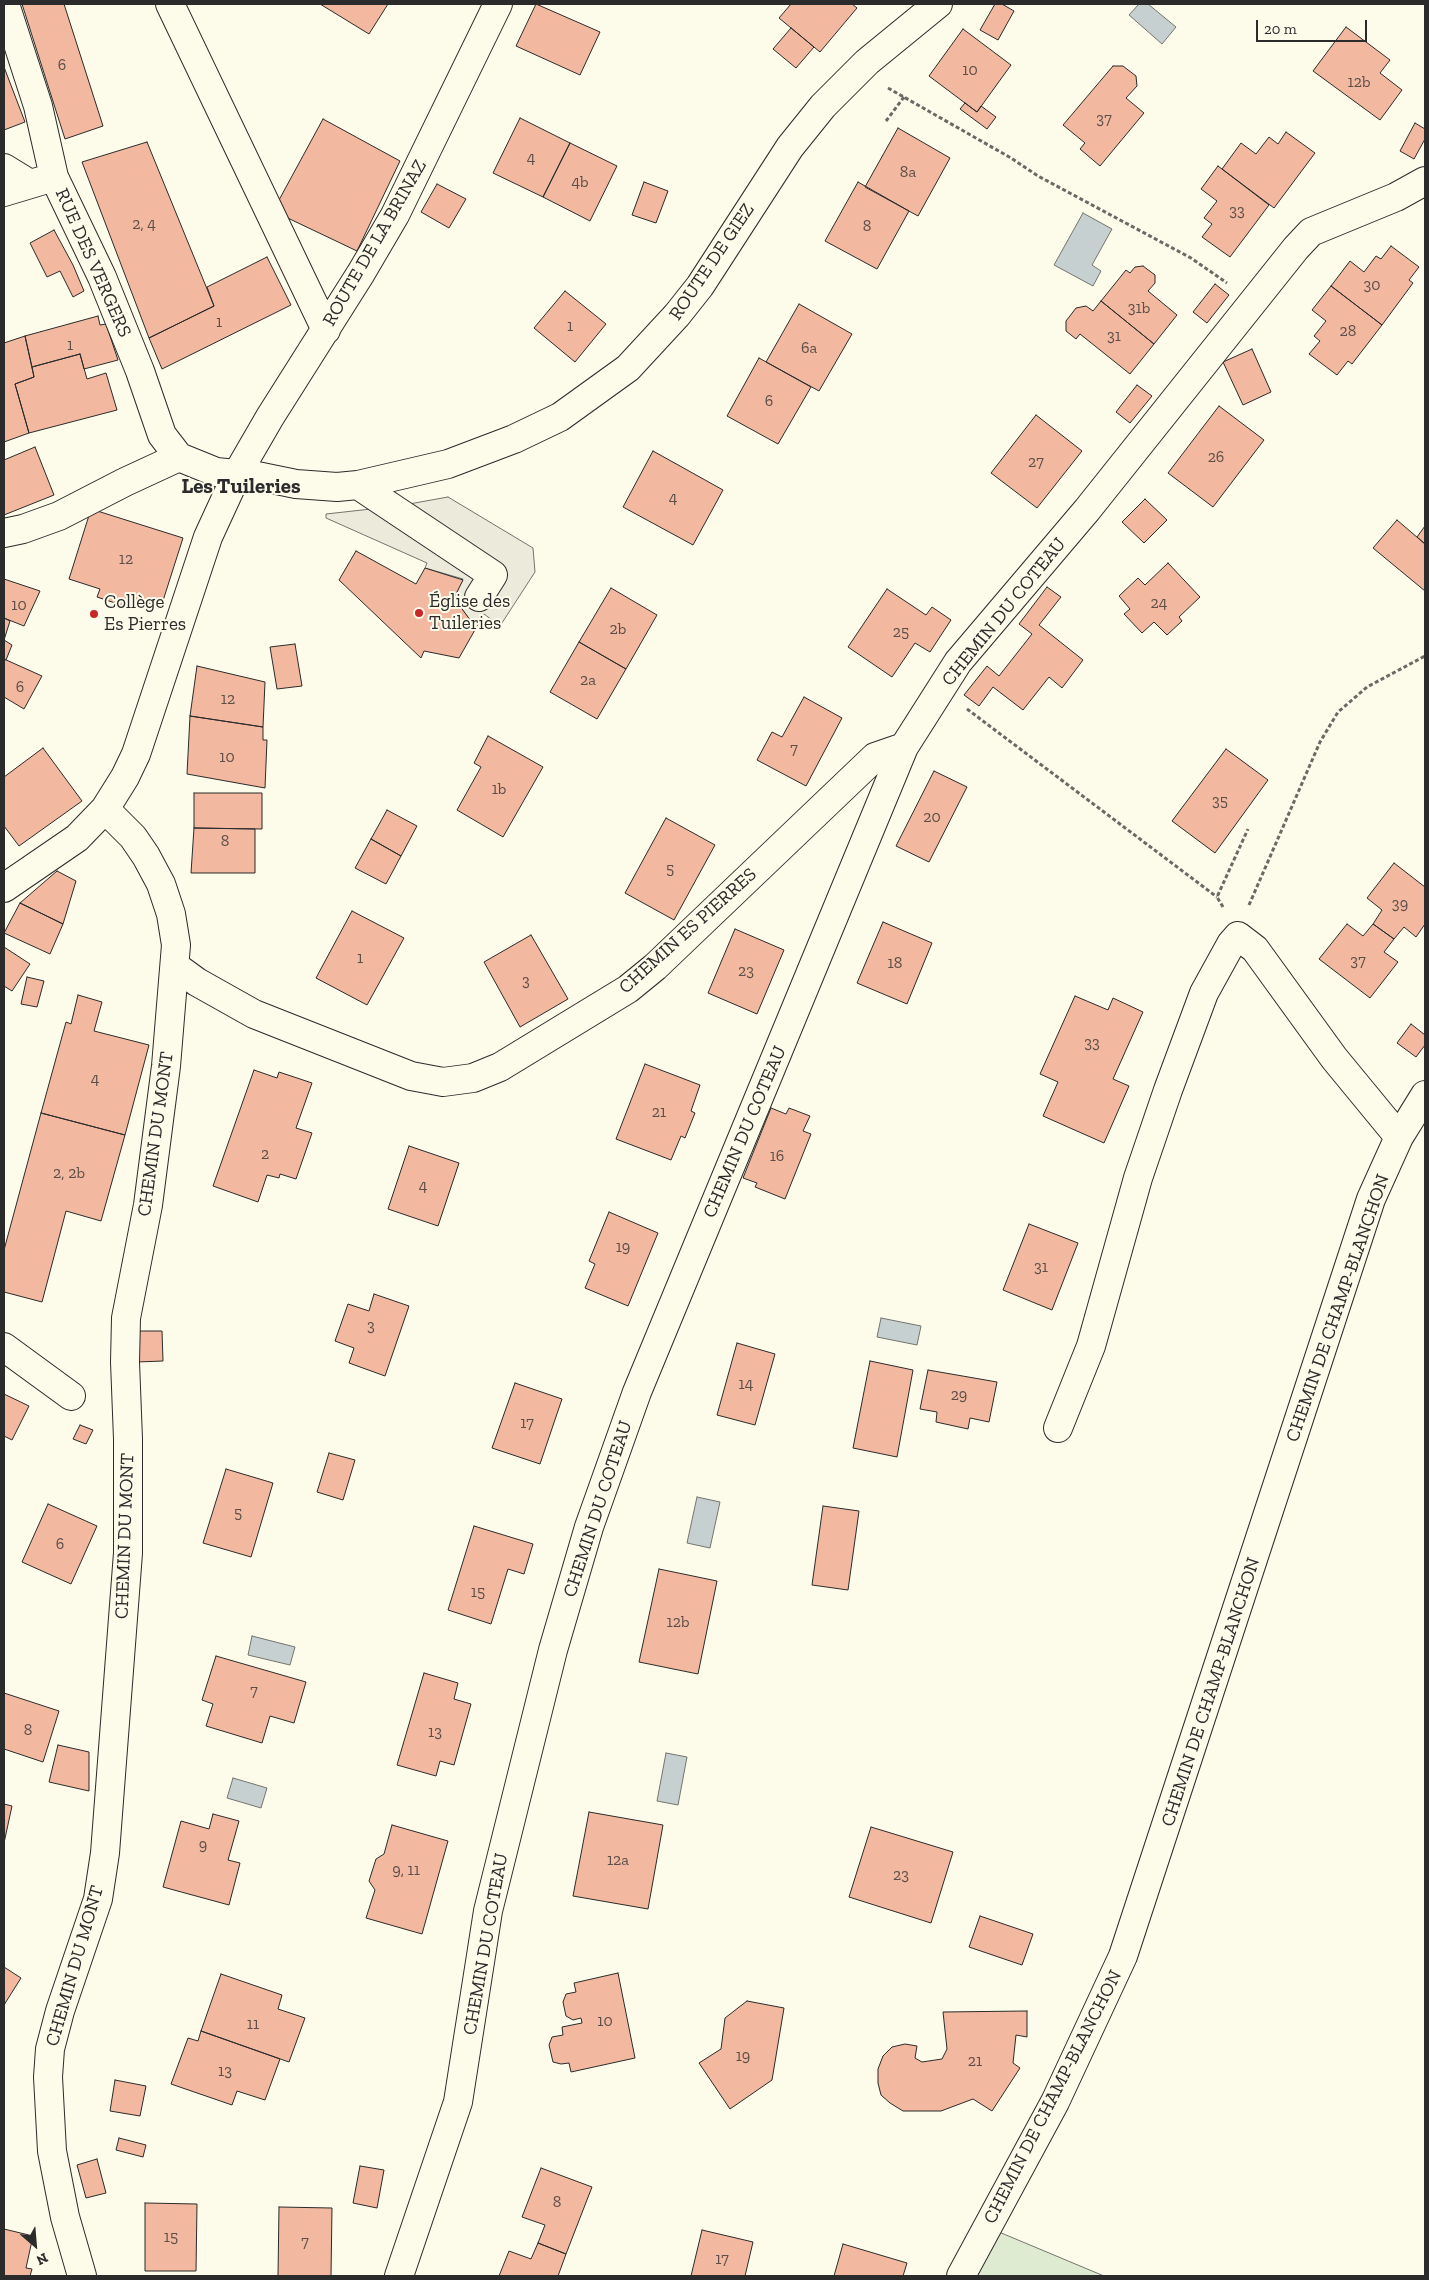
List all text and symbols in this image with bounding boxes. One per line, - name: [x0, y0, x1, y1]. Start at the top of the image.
- scale bar: [1259, 10, 1370, 42]
- text: 20 m: [1264, 20, 1297, 38]
- house number: 6: [58, 55, 66, 75]
- house number: 10: [962, 60, 978, 80]
- house number: 12b: [1348, 72, 1370, 92]
- house number: 37: [1096, 109, 1112, 129]
- house number: 4: [527, 148, 535, 168]
- street label: ROUTE DE LA BRINAZ: [318, 156, 432, 330]
- house number: 8a: [900, 162, 916, 182]
- house number: 4b: [571, 172, 589, 192]
- street label: RUE DES VERGERS: [50, 185, 136, 341]
- street label: ROUTE DE GIEZ: [664, 199, 760, 325]
- house number: 33: [1229, 201, 1245, 221]
- house number: 2, 4: [132, 214, 156, 234]
- house number: 8: [863, 216, 871, 236]
- house number: 30: [1363, 275, 1381, 295]
- house number: 31b: [1128, 298, 1150, 318]
- house number: 1: [216, 312, 222, 332]
- house number: 1: [567, 316, 573, 336]
- house number: 28: [1340, 321, 1356, 341]
- house number: 31: [1107, 326, 1121, 346]
- house number: 1: [67, 335, 73, 355]
- house number: 6a: [801, 338, 817, 358]
- house number: 6: [765, 391, 773, 411]
- house number: 26: [1208, 447, 1224, 467]
- house number: 27: [1028, 452, 1044, 472]
- district label: Les Tuileries: [181, 474, 301, 500]
- house number: 4: [669, 488, 677, 508]
- street label: CHEMIN DU COTEAU: [937, 533, 1071, 691]
- house number: 12: [119, 549, 133, 569]
- place label: Église des Tuileries: [429, 591, 510, 635]
- place label: Collège Es Pierres: [104, 592, 186, 636]
- house number: 24: [1151, 593, 1167, 613]
- house number: 10: [11, 595, 27, 615]
- marker: Église des Tuileries: [413, 607, 425, 619]
- marker: Collège Es Pierres: [88, 608, 100, 620]
- house number: 2b: [610, 619, 626, 639]
- house number: 25: [893, 622, 909, 642]
- house number: 2a: [580, 670, 596, 690]
- house number: 6: [16, 677, 24, 697]
- house number: 12: [221, 689, 235, 709]
- house number: 7: [790, 739, 798, 759]
- house number: 10: [219, 747, 235, 767]
- house number: 1b: [492, 779, 506, 799]
- house number: 35: [1212, 791, 1228, 811]
- house number: 20: [923, 807, 941, 827]
- house number: 8: [221, 831, 229, 851]
- house number: 5: [666, 859, 674, 879]
- street label: CHEMIN ES PIERRES: [614, 863, 762, 999]
- house number: 39: [1392, 894, 1408, 914]
- house number: 1: [357, 948, 363, 968]
- house number: 37: [1350, 951, 1366, 971]
- house number: 18: [888, 953, 902, 973]
- house number: 23: [738, 961, 754, 981]
- house number: 3: [522, 971, 530, 991]
- house number: 33: [1084, 1033, 1100, 1053]
- street label: CHEMIN DU COTEAU: [699, 1043, 791, 1221]
- street label: CHEMIN DU MONT: [133, 1050, 179, 1218]
- house number: 4: [91, 1069, 99, 1089]
- house number: 21: [652, 1102, 666, 1122]
- house number: 2: [261, 1144, 269, 1164]
- house number: 16: [770, 1146, 784, 1166]
- house number: 2, 2b: [53, 1163, 85, 1183]
- street label: CHEMIN DE CHAMP-BLANCHON: [1281, 1171, 1395, 1445]
- house number: 4: [419, 1176, 427, 1196]
- house number: 19: [616, 1237, 630, 1257]
- house number: 31: [1034, 1257, 1048, 1277]
- house number: 3: [367, 1316, 375, 1336]
- house number: 14: [739, 1374, 753, 1394]
- house number: 29: [951, 1385, 967, 1405]
- house number: 17: [520, 1413, 534, 1433]
- street label: CHEMIN DU COTEAU: [559, 1418, 637, 1600]
- street label: CHEMIN DU MONT: [111, 1453, 139, 1619]
- house number: 5: [234, 1503, 242, 1523]
- house number: 6: [56, 1534, 64, 1554]
- street label: CHEMIN DE CHAMP-BLANCHON: [1157, 1555, 1265, 1829]
- house number: 15: [471, 1582, 485, 1602]
- house number: 12b: [667, 1612, 689, 1632]
- house number: 7: [250, 1681, 258, 1701]
- house number: 8: [24, 1720, 32, 1740]
- house number: 13: [428, 1722, 442, 1742]
- house number: 9: [199, 1835, 207, 1855]
- house number: 12a: [607, 1850, 629, 1870]
- street label: CHEMIN DU COTEAU: [459, 1851, 513, 2037]
- house number: 9, 11: [392, 1860, 420, 1880]
- house number: 23: [893, 1865, 909, 1885]
- street label: CHEMIN DU MONT: [41, 1883, 109, 2049]
- street label: CHEMIN DE CHAMP-BLANCHON: [979, 1966, 1127, 2228]
- house number: 10: [597, 2011, 613, 2031]
- house number: 11: [247, 2014, 259, 2034]
- house number: 19: [736, 2046, 750, 2066]
- house number: 21: [968, 2051, 982, 2071]
- house number: 13: [218, 2061, 232, 2081]
- house number: 8: [553, 2192, 561, 2212]
- north arrow: [10, 2220, 60, 2270]
- house number: 15: [164, 2227, 178, 2247]
- house number: 7: [301, 2232, 309, 2252]
- text: N: [33, 2249, 51, 2269]
- house number: 17: [715, 2249, 729, 2269]

